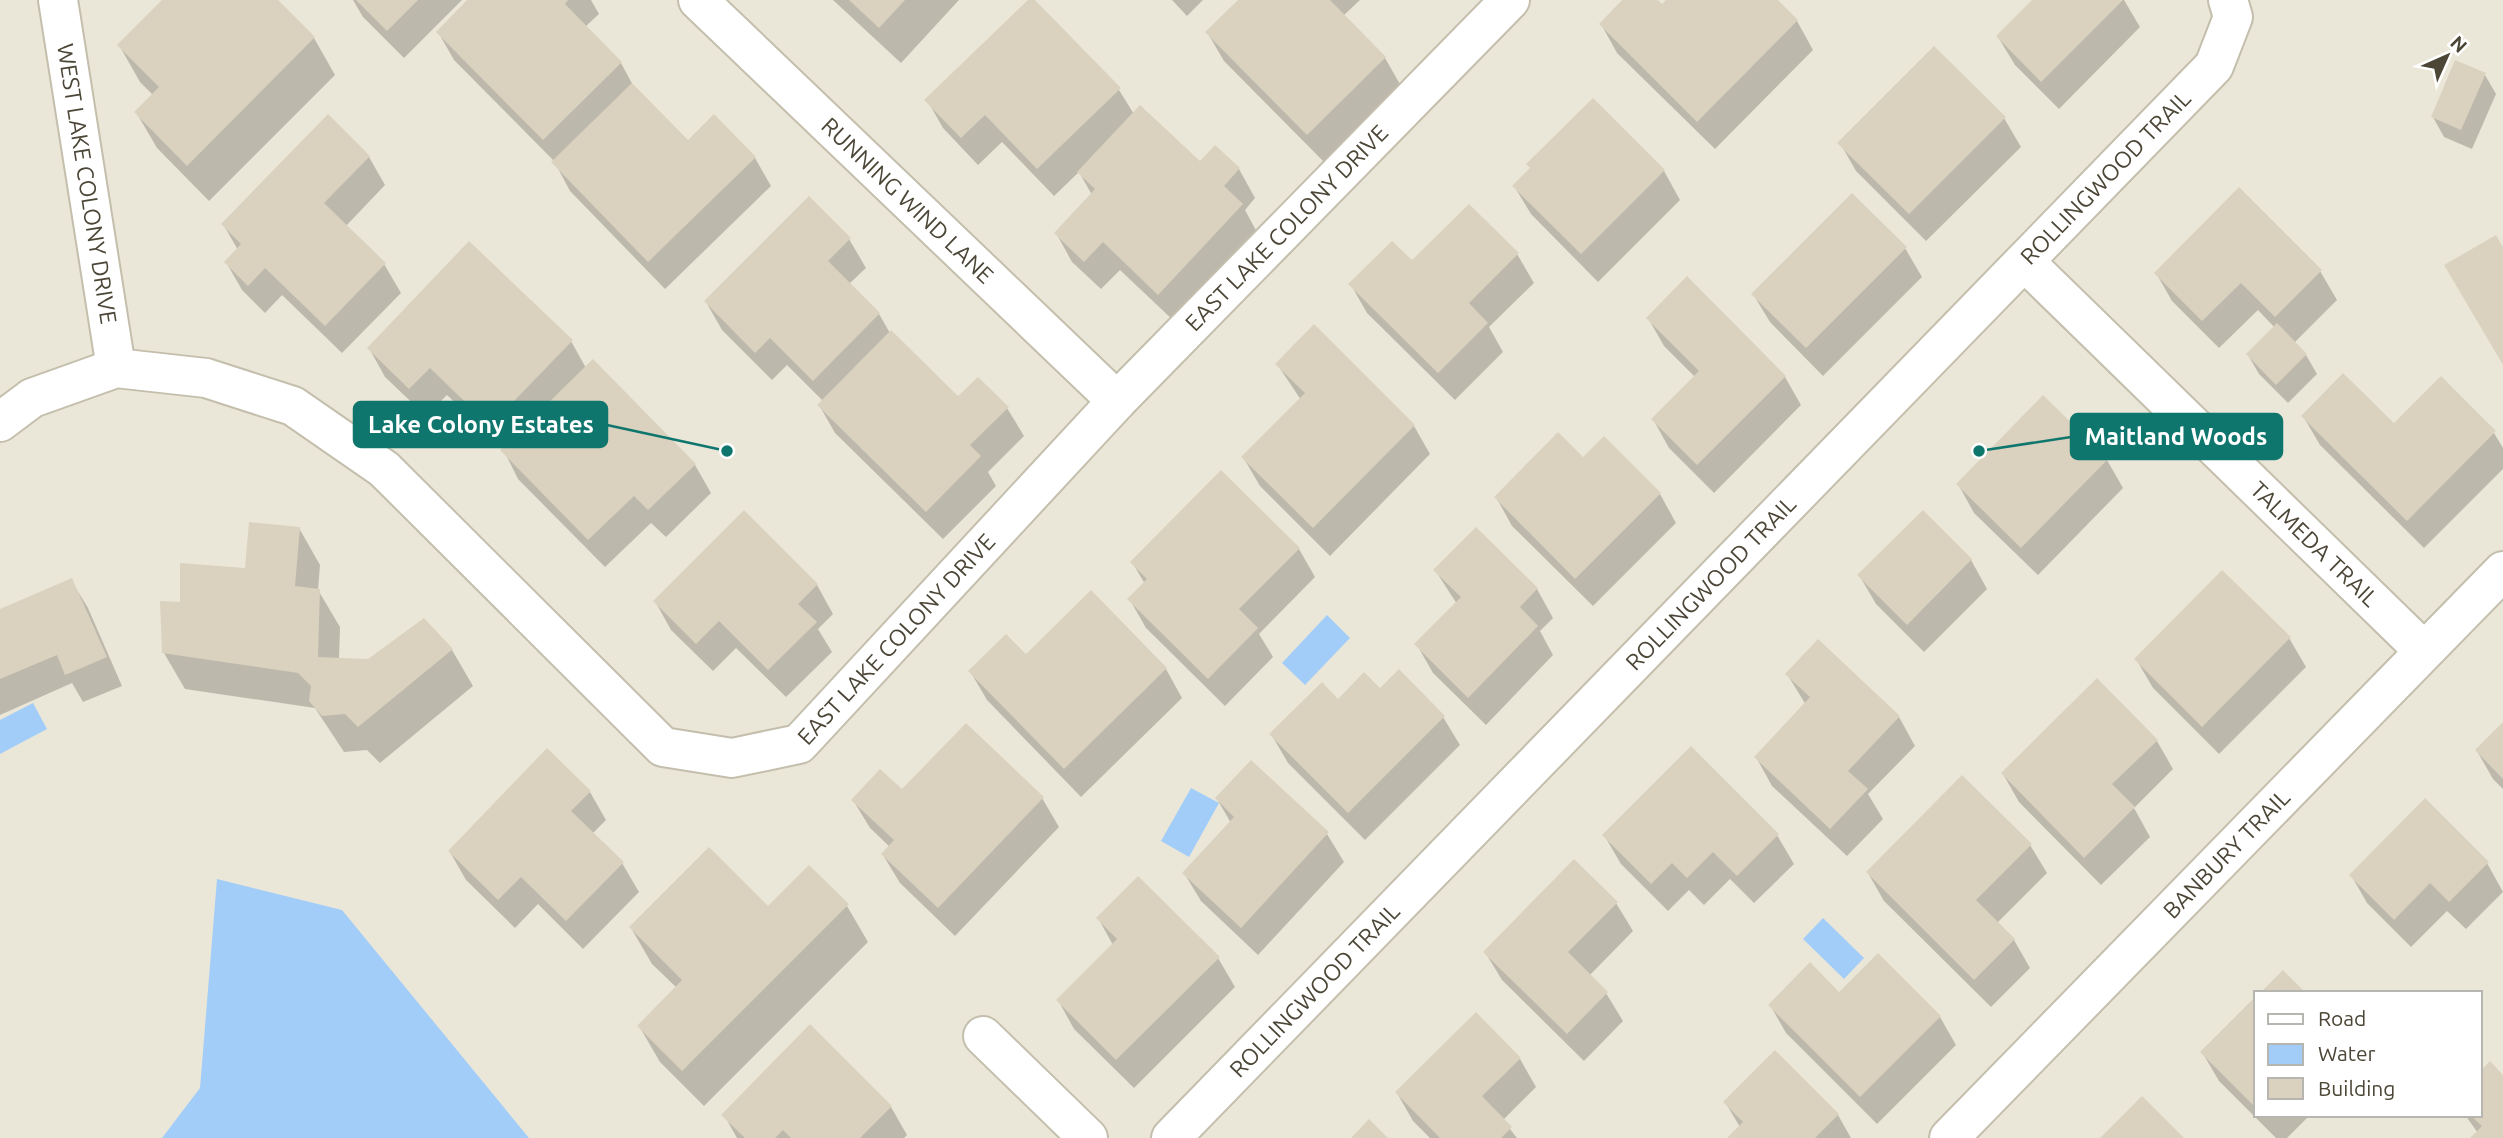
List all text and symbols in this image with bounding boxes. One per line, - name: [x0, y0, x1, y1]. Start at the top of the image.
- north arrow: [2412, 21, 2482, 91]
- text: N: [2446, 31, 2472, 57]
- street label: WEST LAKE COLONY DRIVE: [53, 42, 122, 326]
- street label: ROLLINGWOOD TRAIL: [2015, 85, 2195, 269]
- street label: RUNNING WIND LANE: [817, 112, 999, 288]
- street label: EAST LAKE COLONY DRIVE: [1180, 120, 1392, 336]
- callout: Lake Colony Estates: [354, 402, 607, 447]
- text: Lake Colony Estates: [368, 411, 594, 438]
- callout: Maitland Woods: [2071, 414, 2282, 459]
- text: Maitland Woods: [2085, 423, 2267, 450]
- street label: TALMEDA TRAIL: [2246, 476, 2384, 611]
- street label: ROLLINGWOOD TRAIL: [1621, 491, 1800, 675]
- street label: EAST LAKE COLONY DRIVE: [792, 528, 999, 749]
- street label: BANBURY TRAIL: [2158, 784, 2294, 923]
- street label: ROLLINGWOOD TRAIL: [1224, 898, 1404, 1082]
- legend: [2254, 991, 2482, 1117]
- text: Road: [2318, 1006, 2366, 1030]
- text: Water: [2318, 1041, 2376, 1065]
- text: Building: [2318, 1076, 2395, 1100]

